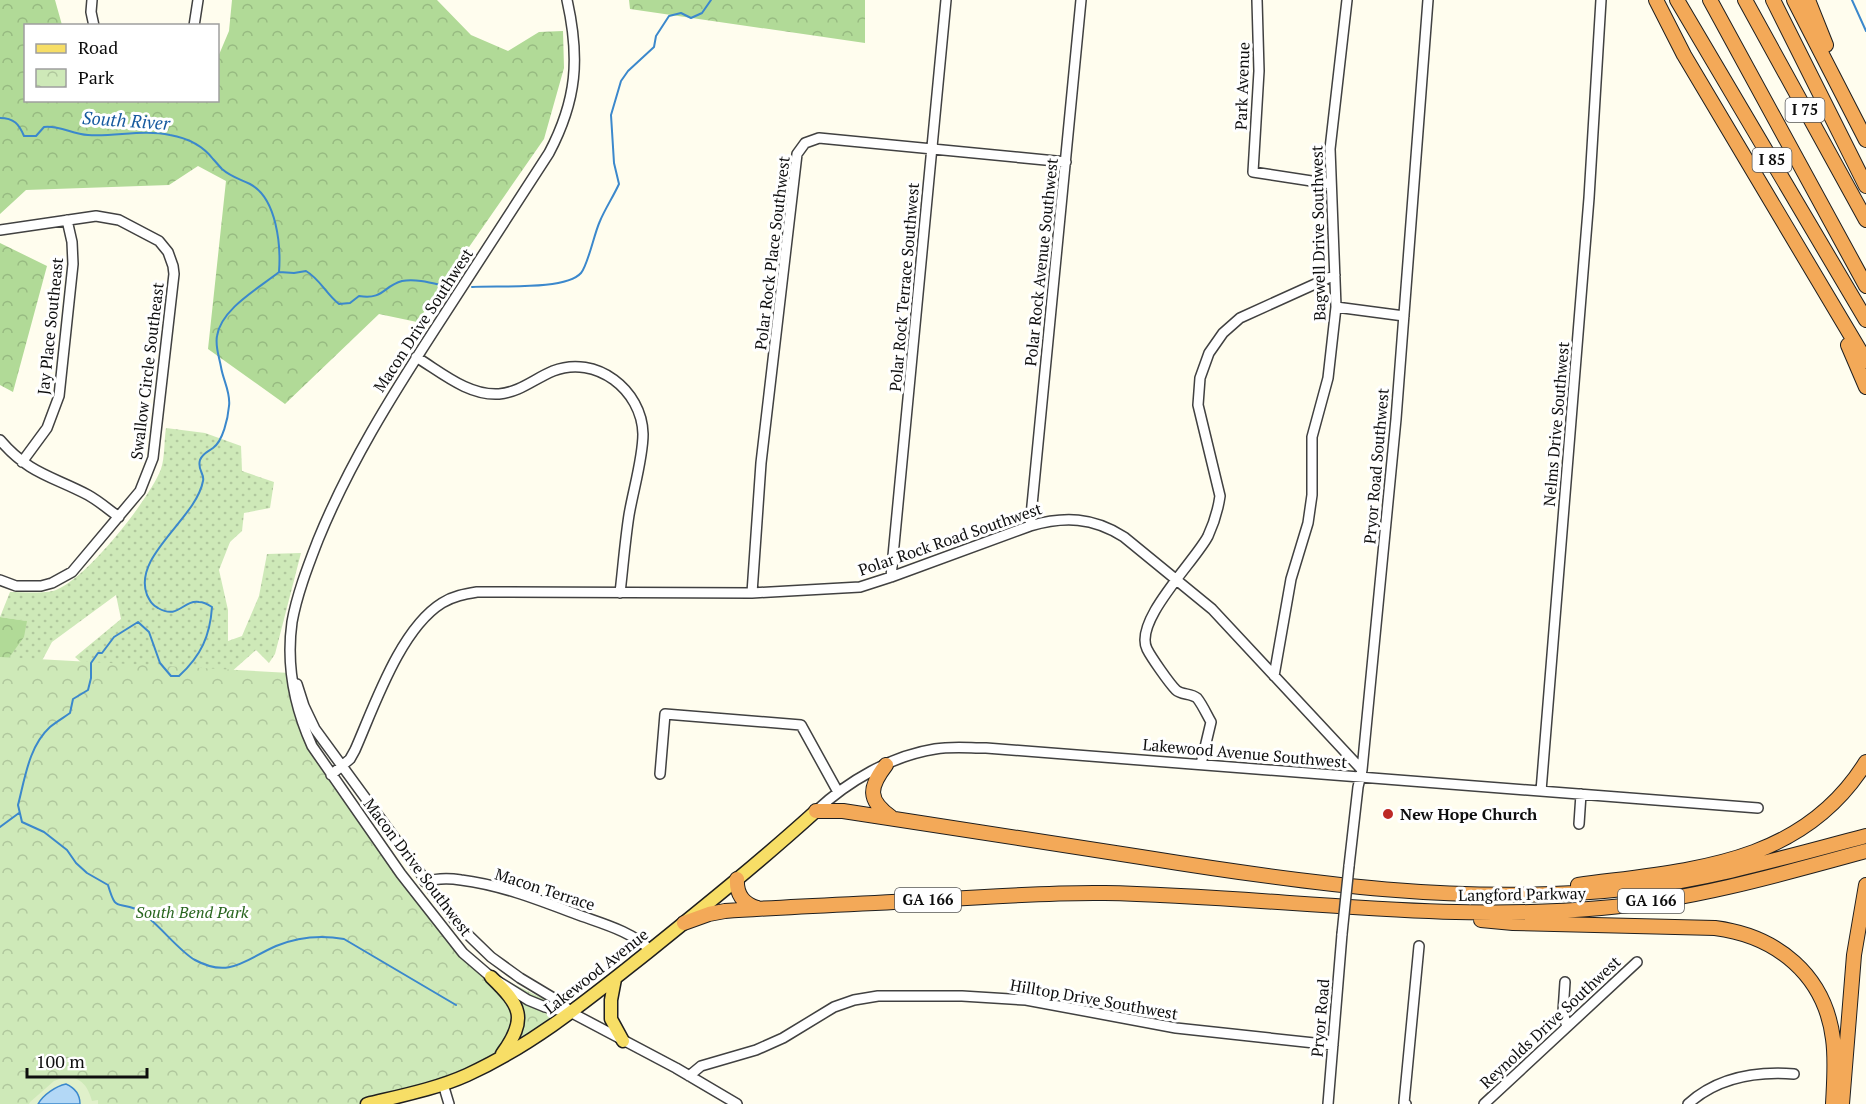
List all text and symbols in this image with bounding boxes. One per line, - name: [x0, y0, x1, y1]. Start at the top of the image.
- legend: [24, 24, 219, 102]
- text: Road: [78, 35, 118, 59]
- street label: Park Avenue: [1229, 42, 1255, 130]
- text: Park: [78, 65, 115, 89]
- road number: I 75: [1786, 98, 1824, 122]
- water label: South River: [81, 105, 172, 135]
- street label: Bagwell Drive Southwest: [1305, 145, 1331, 321]
- road number: I 85: [1752, 148, 1792, 172]
- street label: Polar Rock Place Southwest: [749, 155, 795, 351]
- street label: Polar Rock Avenue Southwest: [1019, 157, 1063, 367]
- street label: Polar Rock Terrace Southwest: [884, 181, 924, 393]
- street label: Macon Drive Southwest: [368, 244, 478, 396]
- street label: Jay Place Southeast: [32, 256, 68, 396]
- street label: Swallow Circle Southeast: [125, 281, 169, 461]
- street label: Nelms Drive Southwest: [1538, 341, 1574, 507]
- street label: Pryor Road Southwest: [1358, 387, 1394, 545]
- street label: Polar Rock Road Southwest: [855, 497, 1045, 581]
- street label: Lakewood Avenue Southwest: [1142, 733, 1348, 773]
- street label: Macon Drive Southwest: [359, 793, 477, 941]
- place label: New Hope Church: [1400, 803, 1538, 825]
- marker: New Hope Church: [1381, 807, 1395, 821]
- street label: Macon Terrace: [492, 862, 598, 916]
- street label: Langford Parkway: [1458, 882, 1587, 906]
- road number: GA 166: [895, 888, 961, 912]
- road number: GA 166: [1618, 889, 1684, 913]
- park label: South Bend Park: [135, 901, 249, 923]
- street label: Lakewood Avenue: [539, 923, 653, 1019]
- street label: Reynolds Drive Southwest: [1475, 951, 1625, 1093]
- street label: Hilltop Drive Southwest: [1008, 973, 1180, 1025]
- street label: Pryor Road: [1306, 978, 1334, 1058]
- scale bar: [27, 1041, 147, 1079]
- text: 100 m: [36, 1049, 85, 1073]

